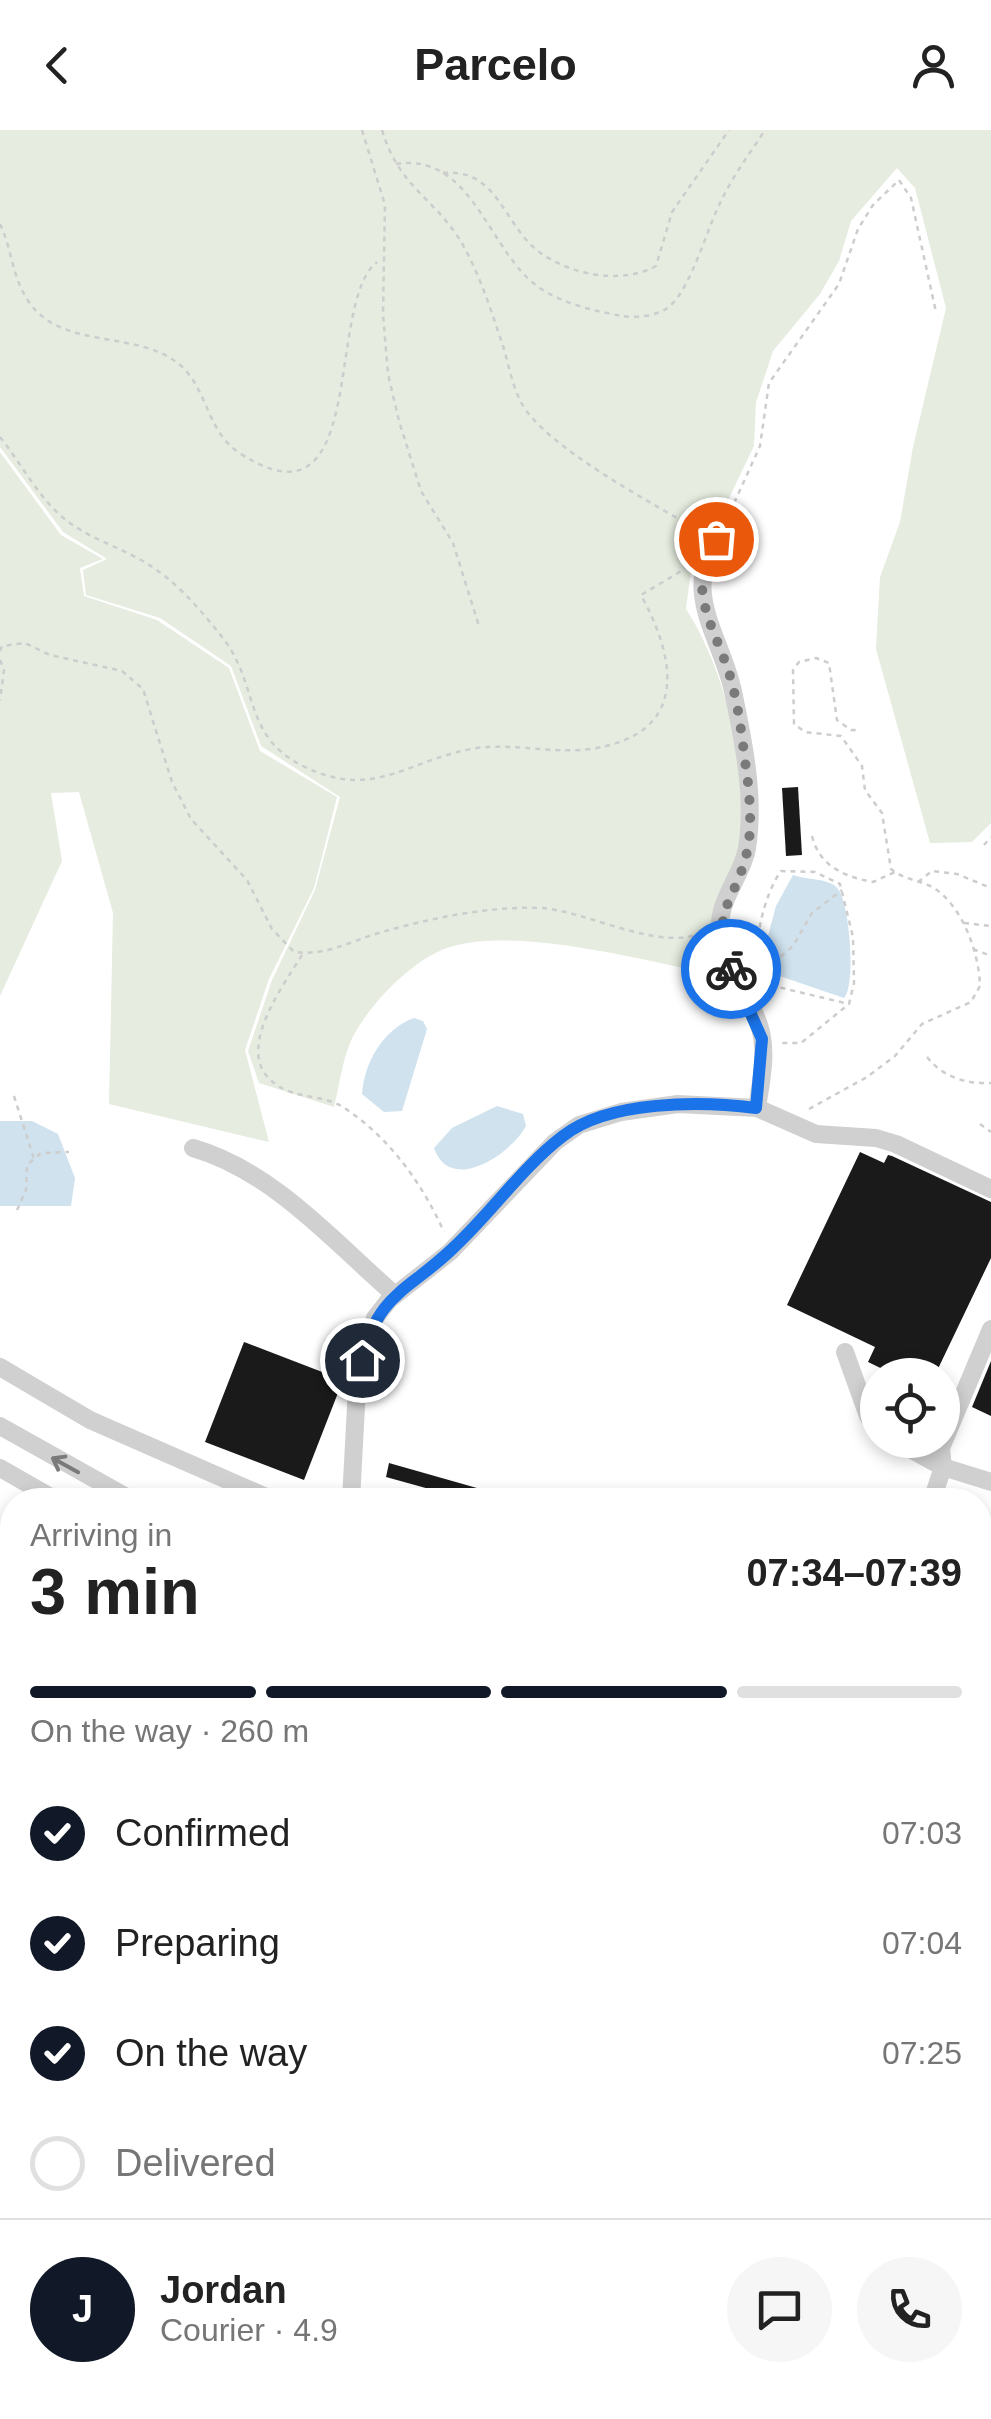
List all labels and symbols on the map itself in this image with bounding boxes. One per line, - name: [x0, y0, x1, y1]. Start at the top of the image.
- pin: [674, 497, 759, 582]
- courier: [681, 919, 781, 1019]
- pin: [320, 1318, 405, 1403]
- one-way arrow: [51, 1455, 80, 1475]

